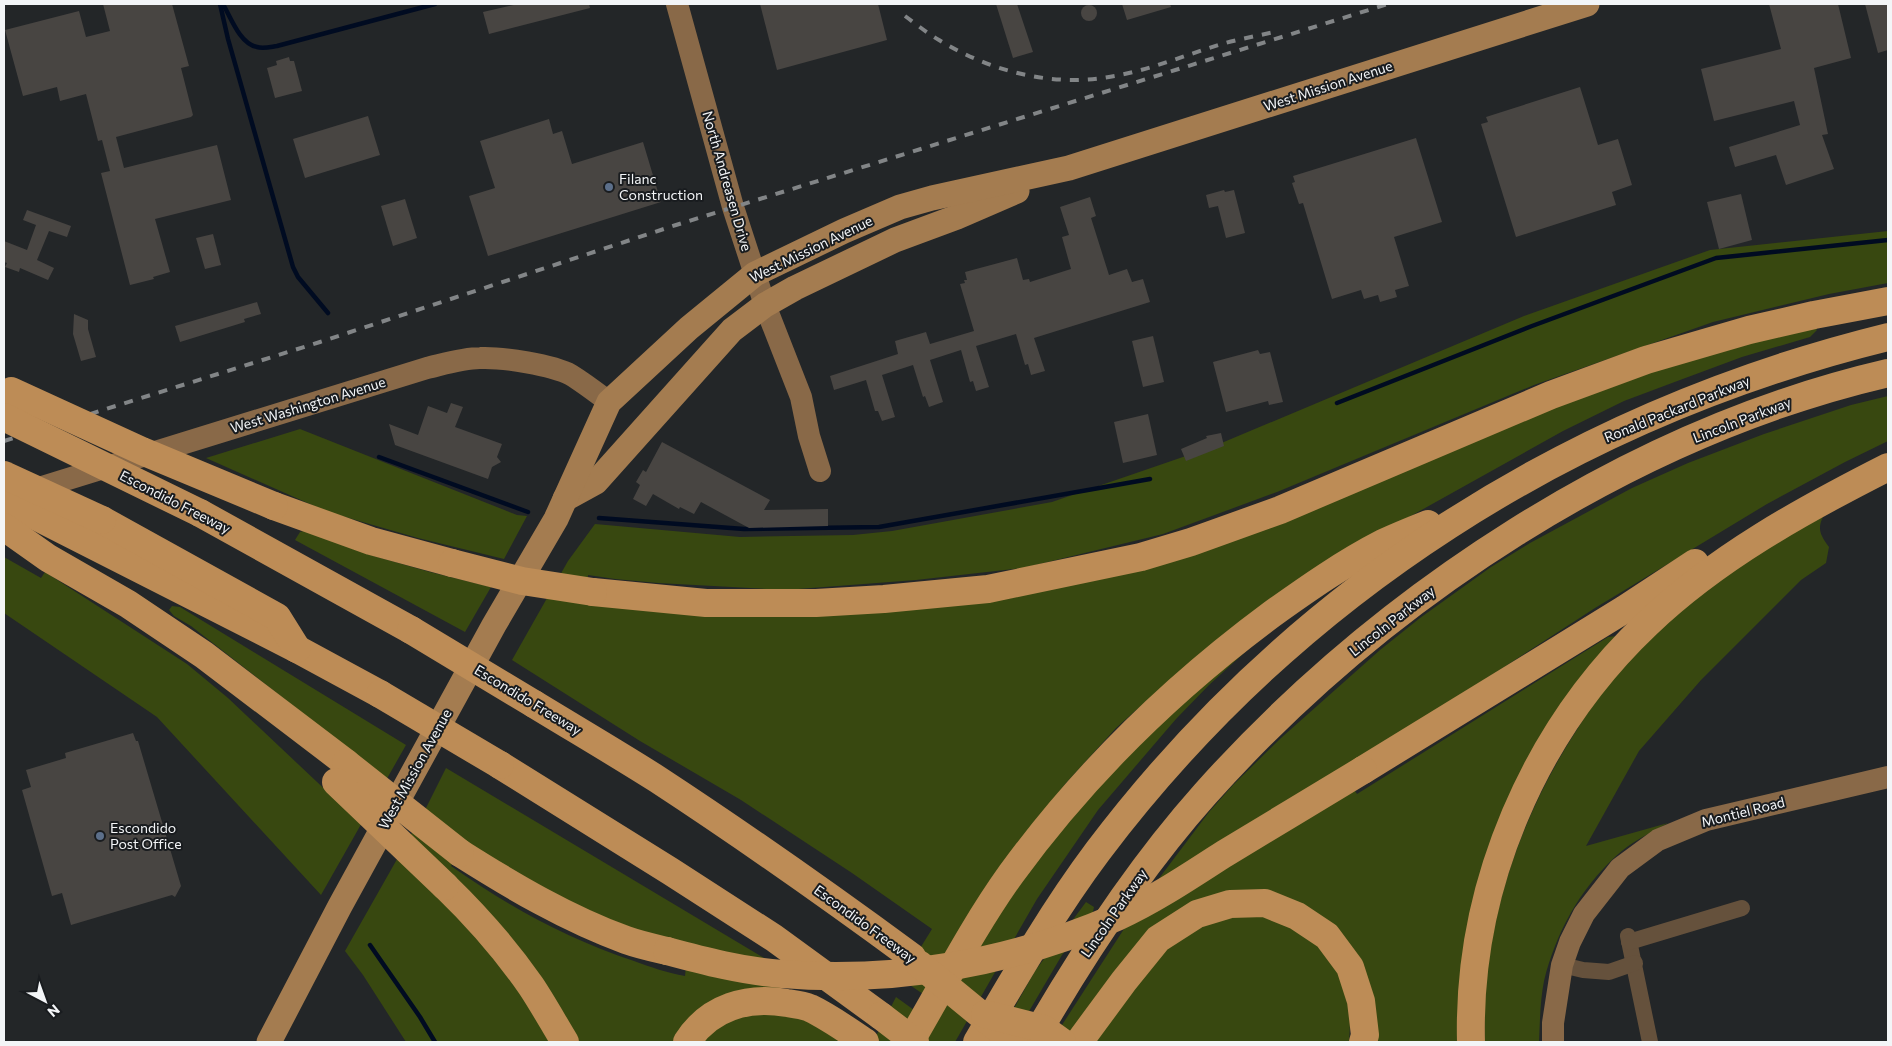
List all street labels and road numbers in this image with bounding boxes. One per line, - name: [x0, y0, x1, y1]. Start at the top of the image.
- street label: West Mission Avenue: [1261, 57, 1394, 114]
- street label: North Andreasen Drive: [699, 109, 756, 253]
- street label: West Mission Avenue: [747, 211, 875, 286]
- street label: Ronald Packard Parkway: [1601, 371, 1752, 446]
- street label: West Washington Avenue: [228, 373, 387, 436]
- street label: Lincoln Parkway: [1690, 393, 1793, 446]
- street label: Escondido Freeway: [117, 466, 233, 537]
- street label: Lincoln Parkway: [1346, 582, 1438, 659]
- street label: Escondido Freeway: [472, 661, 585, 738]
- street label: West Mission Avenue: [375, 706, 455, 832]
- street label: Montiel Road: [1699, 793, 1786, 830]
- street label: Lincoln Parkway: [1077, 865, 1150, 960]
- street label: Escondido Freeway: [811, 881, 920, 966]

